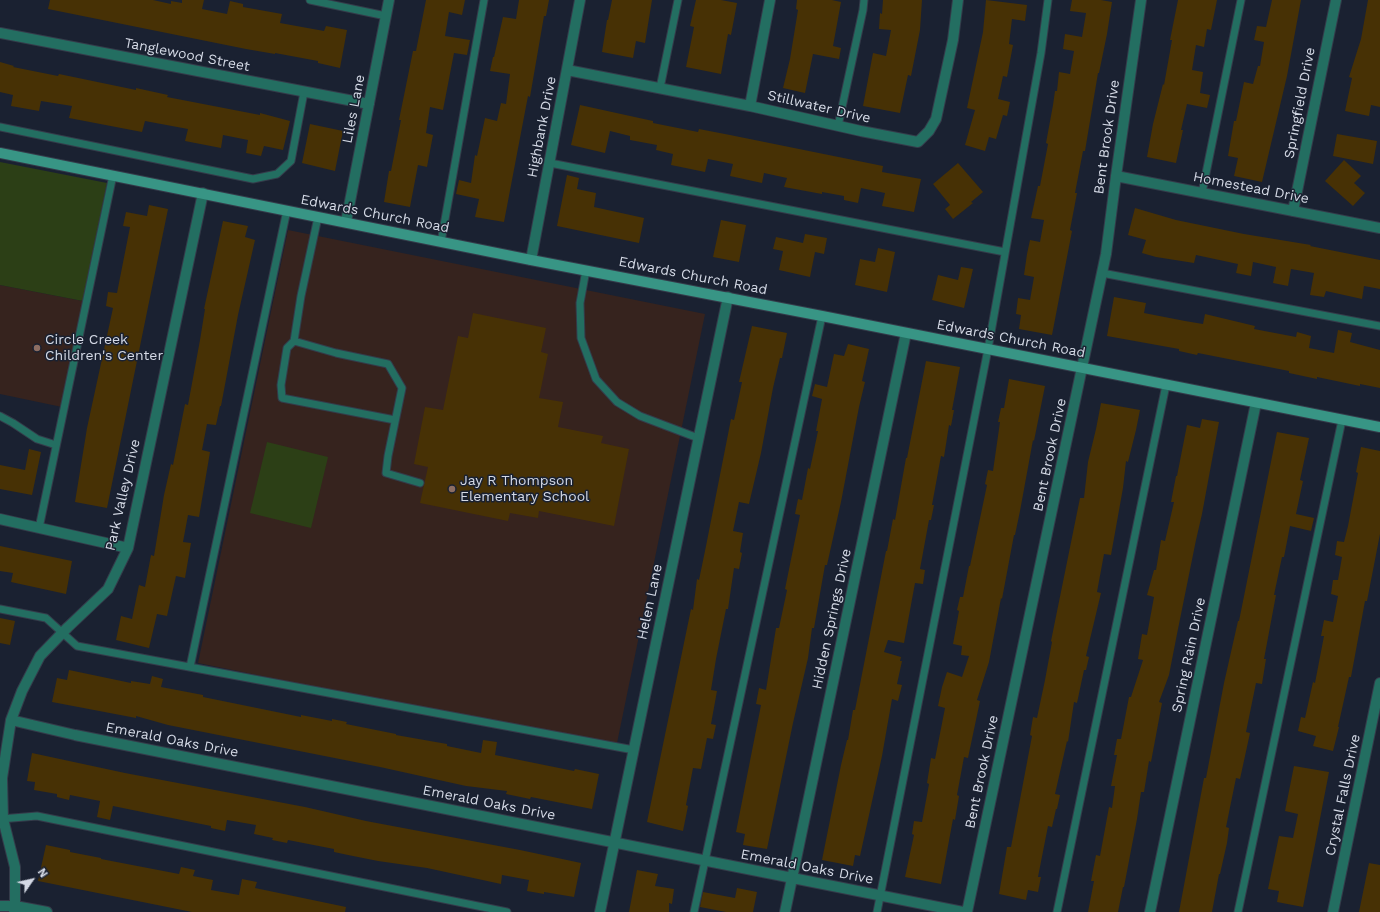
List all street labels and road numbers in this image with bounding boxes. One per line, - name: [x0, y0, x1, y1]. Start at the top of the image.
- street label: Tanglewood Street: [123, 35, 251, 75]
- street label: Springfield Drive: [1281, 46, 1319, 160]
- street label: Liles Lane: [339, 73, 369, 145]
- street label: Highbank Drive: [524, 75, 560, 179]
- street label: Bent Brook Drive: [1091, 79, 1123, 195]
- street label: Stillwater Drive: [766, 87, 872, 127]
- street label: Homestead Drive: [1192, 169, 1310, 207]
- street label: Edwards Church Road: [299, 191, 451, 237]
- street label: Edwards Church Road: [617, 253, 769, 299]
- street label: Edwards Church Road: [935, 316, 1087, 362]
- street label: Bent Brook Drive: [1030, 397, 1070, 513]
- street label: Park Valley Drive: [102, 437, 144, 553]
- street label: Hidden Springs Drive: [809, 547, 855, 691]
- street label: Helen Lane: [634, 563, 666, 641]
- street label: Spring Rain Drive: [1169, 596, 1209, 714]
- street label: Bent Brook Drive: [962, 714, 1002, 830]
- street label: Emerald Oaks Drive: [104, 719, 240, 761]
- street label: Crystal Falls Drive: [1322, 733, 1364, 857]
- street label: Emerald Oaks Drive: [421, 782, 557, 824]
- street label: Emerald Oaks Drive: [739, 846, 875, 888]

